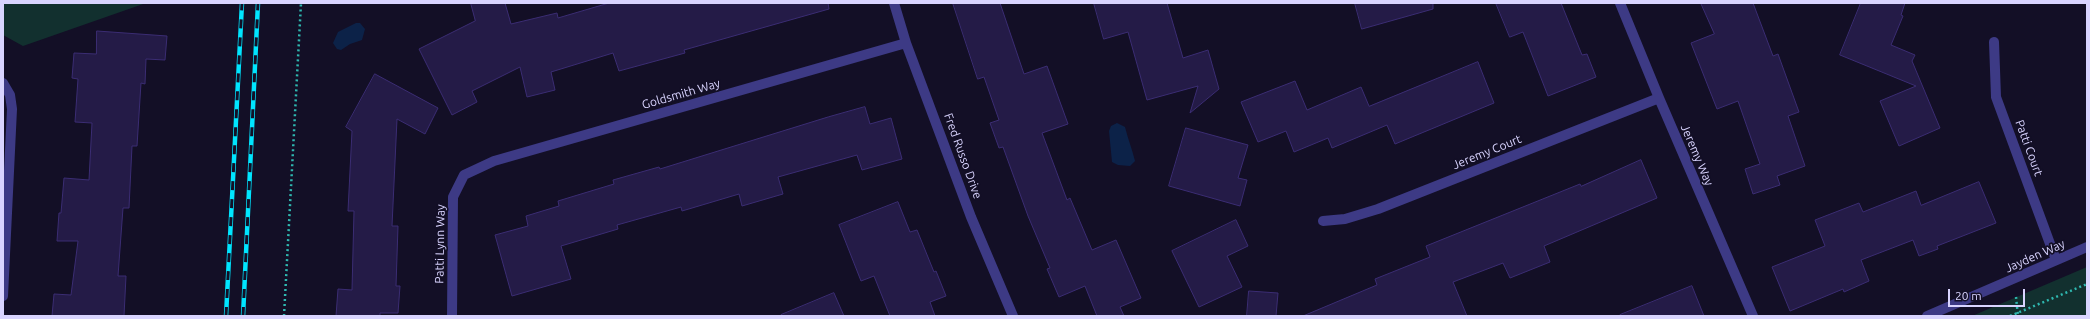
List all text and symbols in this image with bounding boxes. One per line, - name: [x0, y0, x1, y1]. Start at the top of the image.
- street label: Goldsmith Way: [640, 76, 722, 112]
- street label: Fred Russo Drive: [941, 111, 985, 201]
- street label: Patti Court: [2012, 118, 2046, 178]
- street label: Jeremy Way: [1678, 122, 1716, 188]
- street label: Jeremy Court: [1450, 132, 1524, 172]
- street label: Patti Lynn Way: [432, 204, 448, 284]
- street label: Jayden Way: [2003, 236, 2067, 276]
- scale bar: [1950, 281, 2027, 307]
- text: 20 m: [1955, 289, 1982, 302]

